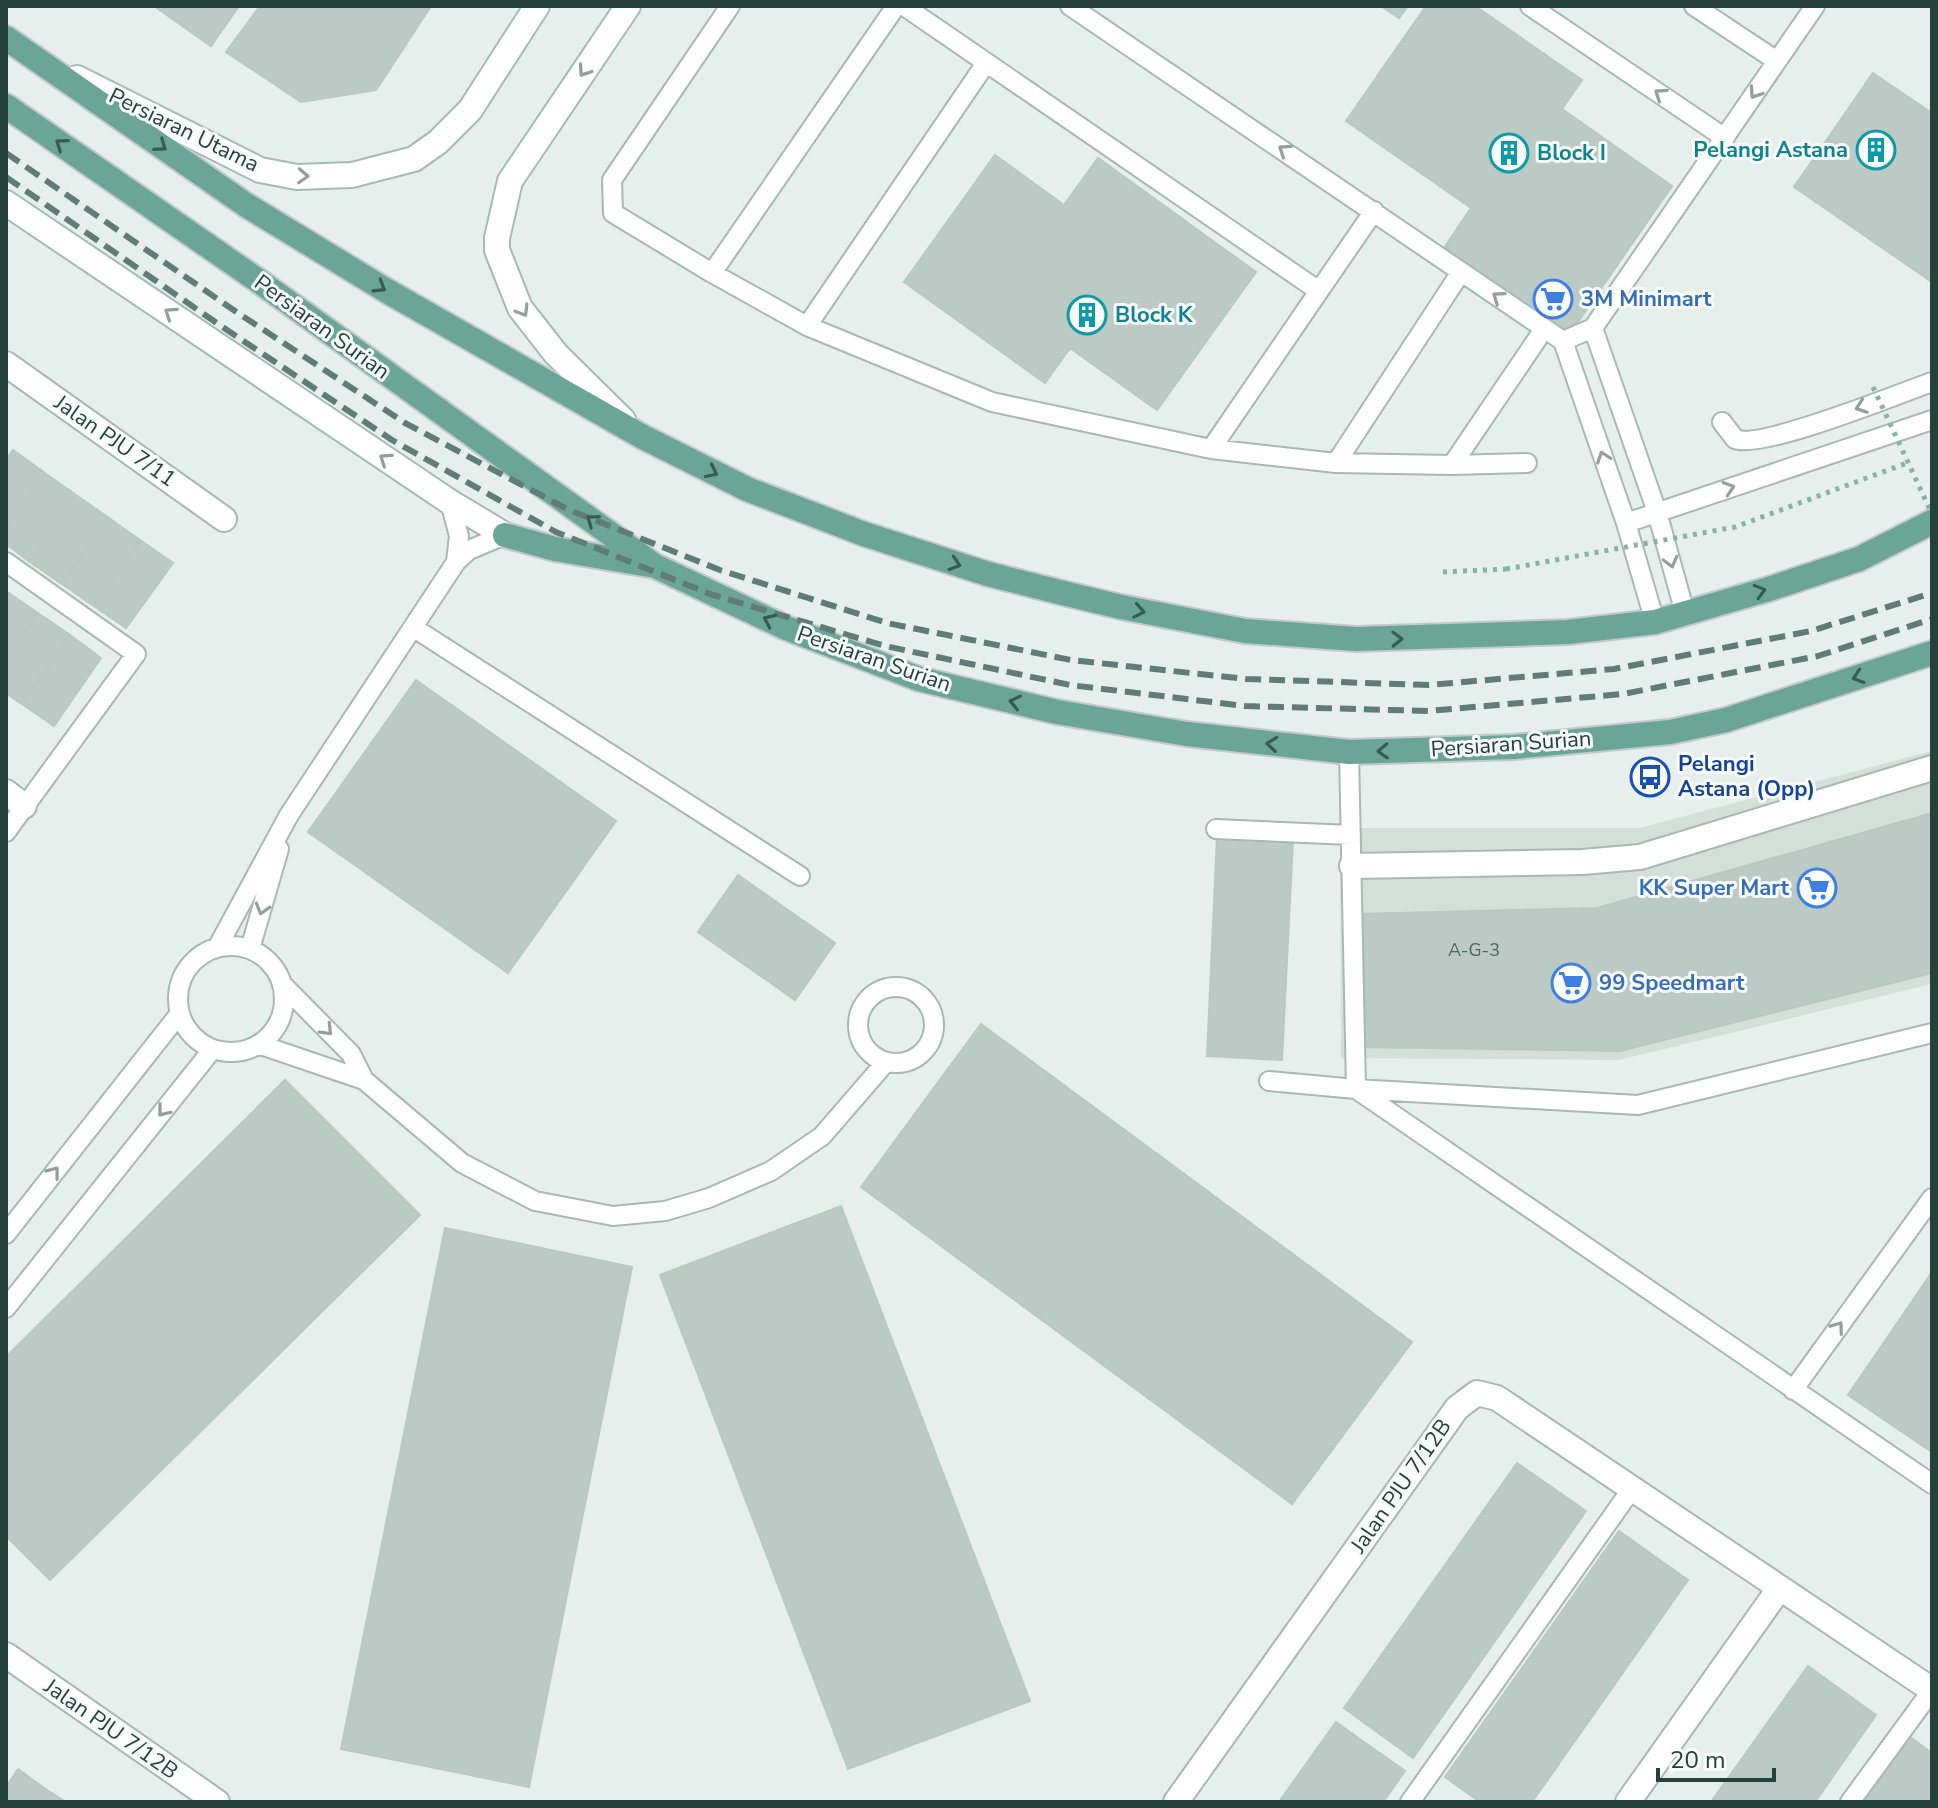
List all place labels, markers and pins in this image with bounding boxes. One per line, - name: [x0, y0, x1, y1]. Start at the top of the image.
- building icon: Pelangi Astana: [1855, 129, 1897, 171]
- building icon: Block I: [1488, 132, 1530, 174]
- place label: Pelangi Astana: [1693, 135, 1848, 165]
- place label: Block I: [1537, 138, 1606, 168]
- supermarket icon: 3M Minimart: [1532, 278, 1574, 320]
- place label: 3M Minimart: [1581, 284, 1712, 314]
- building icon: Block K: [1066, 294, 1108, 336]
- place label: Block K: [1115, 300, 1194, 330]
- place label: Pelangi Astana (Opp): [1678, 749, 1815, 804]
- bus stop icon: Pelangi Astana (Opp): [1629, 756, 1671, 798]
- supermarket icon: KK Super Mart: [1796, 867, 1838, 909]
- place label: KK Super Mart: [1639, 873, 1790, 903]
- supermarket icon: 99 Speedmart: [1550, 962, 1592, 1004]
- place label: 99 Speedmart: [1599, 968, 1745, 998]

